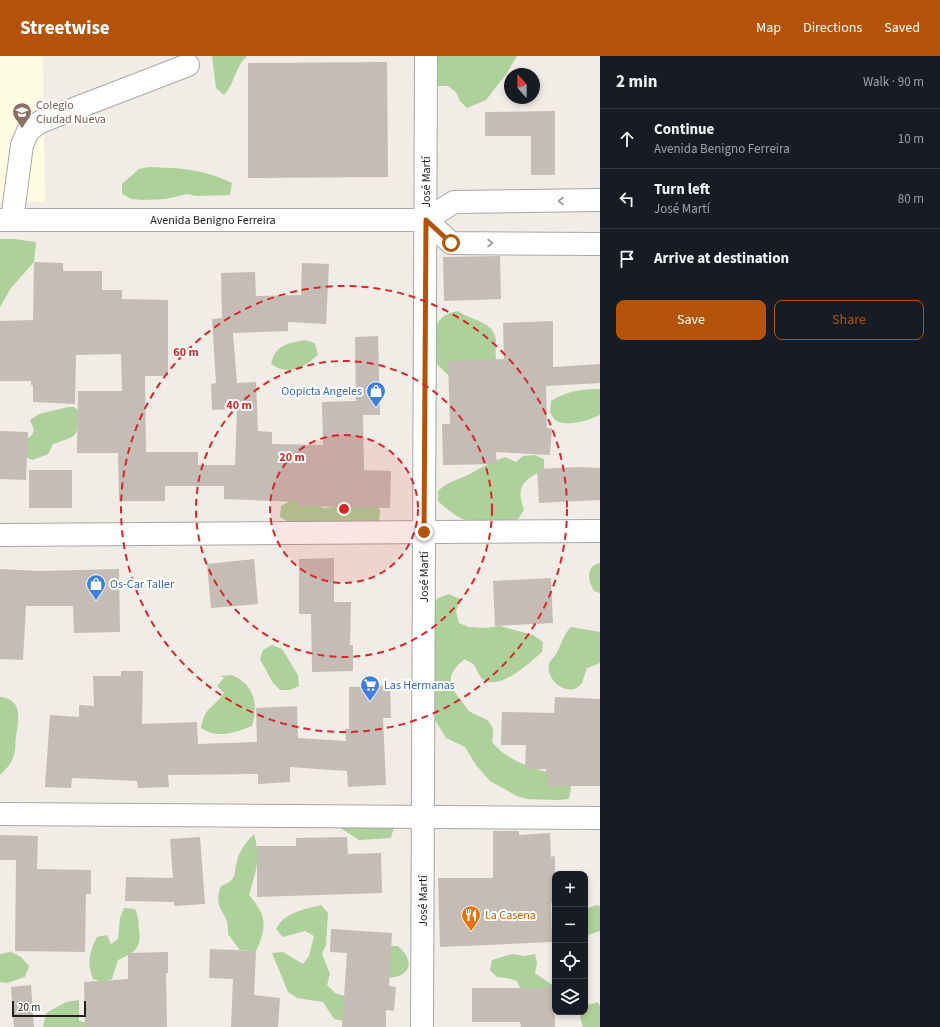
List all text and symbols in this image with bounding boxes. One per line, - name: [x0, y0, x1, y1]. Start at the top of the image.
- text: Streetwise: [20, 15, 110, 42]
- text: Map: [756, 18, 781, 38]
- text: Directions: [803, 18, 862, 38]
- text: Saved: [884, 18, 920, 38]
- north arrow: [504, 68, 540, 104]
- text: 2 min: [616, 70, 657, 94]
- text: Walk · 90 m: [863, 73, 924, 91]
- place label: Colegio Ciudad Nueva: [36, 97, 106, 128]
- school or university icon: Colegio Ciudad Nueva: [11, 101, 33, 129]
- text: Continue: [654, 119, 714, 140]
- icon: ahead: [616, 128, 638, 150]
- text: 10 m: [898, 130, 924, 148]
- text: Avenida Benigno Ferreira: [654, 140, 790, 158]
- street label: José Martí: [418, 155, 435, 208]
- text: Turn left: [654, 179, 710, 200]
- icon: left: [616, 188, 638, 210]
- text: 80 m: [898, 190, 924, 208]
- one-way arrow: [558, 197, 564, 205]
- text: José Martí: [654, 200, 710, 218]
- street label: Avenida Benigno Ferreira: [150, 212, 276, 229]
- route start: [442, 234, 460, 252]
- one-way arrow: [487, 239, 493, 247]
- icon: arrive: [616, 248, 638, 270]
- text: Arrive at destination: [654, 248, 789, 269]
- button: Save: [616, 300, 766, 340]
- button: Share: [774, 300, 924, 340]
- text: 60 m: [173, 344, 199, 361]
- shop icon: Oopicta Angeles: [365, 380, 387, 408]
- place label: Oopicta Angeles: [281, 383, 362, 400]
- text: 40 m: [226, 397, 252, 414]
- text: 20 m: [279, 449, 305, 466]
- centre of rings: [337, 502, 351, 516]
- route end: [415, 523, 433, 541]
- street label: José Martí: [416, 550, 433, 603]
- shop icon: Os-Car Taller: [85, 573, 107, 601]
- place label: Os-Car Taller: [110, 576, 175, 593]
- supermarket icon: Las Hermanas: [359, 674, 381, 702]
- place label: Las Hermanas: [384, 677, 455, 694]
- map controls: [552, 871, 588, 1015]
- button: +: [552, 871, 588, 907]
- street label: José Martí: [415, 874, 432, 927]
- restaurant icon: La Casena: [460, 904, 482, 932]
- place label: La Casena: [485, 907, 536, 924]
- button: −: [552, 907, 588, 943]
- button: locate: [552, 943, 588, 979]
- button: layers: [552, 979, 588, 1015]
- scale bar: [12, 999, 86, 1018]
- text: 20 m: [18, 1000, 40, 1015]

